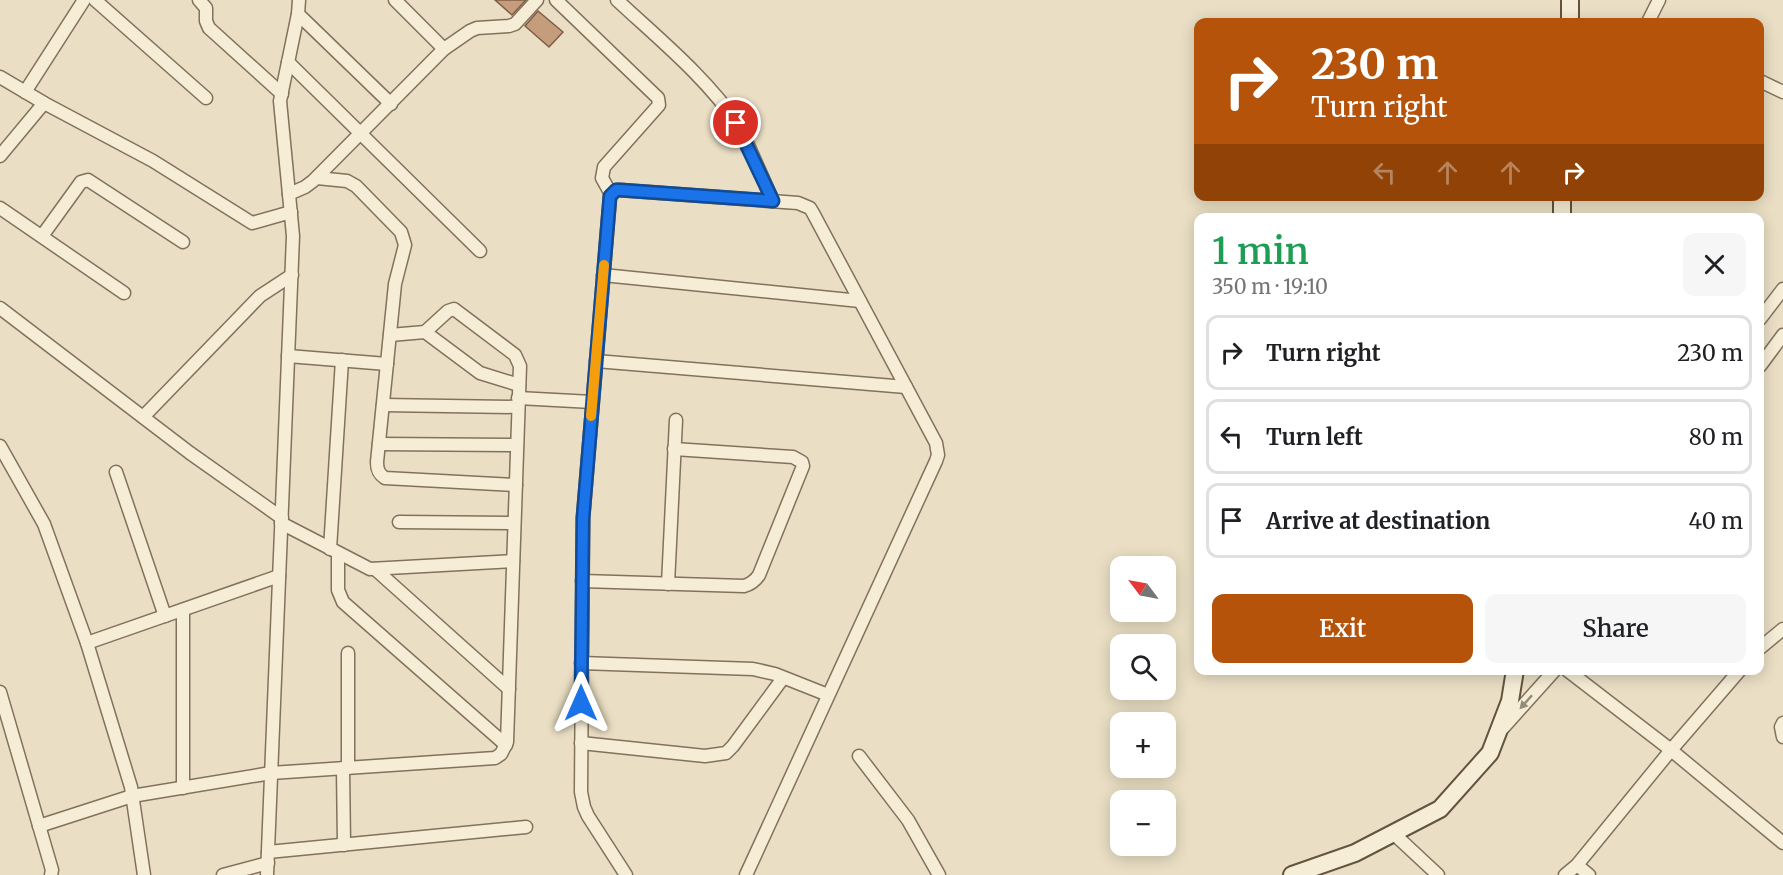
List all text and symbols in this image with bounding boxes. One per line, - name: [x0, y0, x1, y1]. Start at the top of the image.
- text: 230 m: [1311, 38, 1438, 90]
- icon: right: [1212, 42, 1290, 120]
- text: Turn right: [1311, 90, 1448, 124]
- pin: [710, 97, 761, 148]
- icon: arrive: [719, 106, 752, 139]
- icon: left: [1368, 156, 1401, 189]
- icon: ahead: [1431, 156, 1464, 189]
- icon: ahead: [1494, 156, 1527, 189]
- icon: right: [1557, 156, 1590, 189]
- text: 1 min: [1212, 229, 1309, 274]
- button: close: [1683, 233, 1746, 296]
- text: 350 m · 19:10: [1212, 274, 1328, 299]
- icon: right: [1215, 336, 1248, 369]
- text: Turn right: [1266, 339, 1380, 367]
- text: 230 m: [1677, 339, 1743, 367]
- icon: left: [1215, 420, 1248, 453]
- text: Turn left: [1266, 423, 1363, 451]
- text: 80 m: [1689, 423, 1743, 451]
- icon: arrive: [1215, 504, 1248, 537]
- text: Arrive at destination: [1266, 507, 1490, 535]
- text: 40 m: [1688, 507, 1743, 535]
- north arrow: [1110, 556, 1176, 622]
- map controls: [1110, 556, 1176, 856]
- button: Exit: [1212, 594, 1473, 663]
- button: Share: [1485, 594, 1746, 663]
- button: search: [1110, 634, 1176, 700]
- position arrow: [549, 671, 613, 735]
- one-way arrow: [1520, 694, 1533, 709]
- button: +: [1110, 712, 1176, 778]
- button: −: [1110, 790, 1176, 856]

